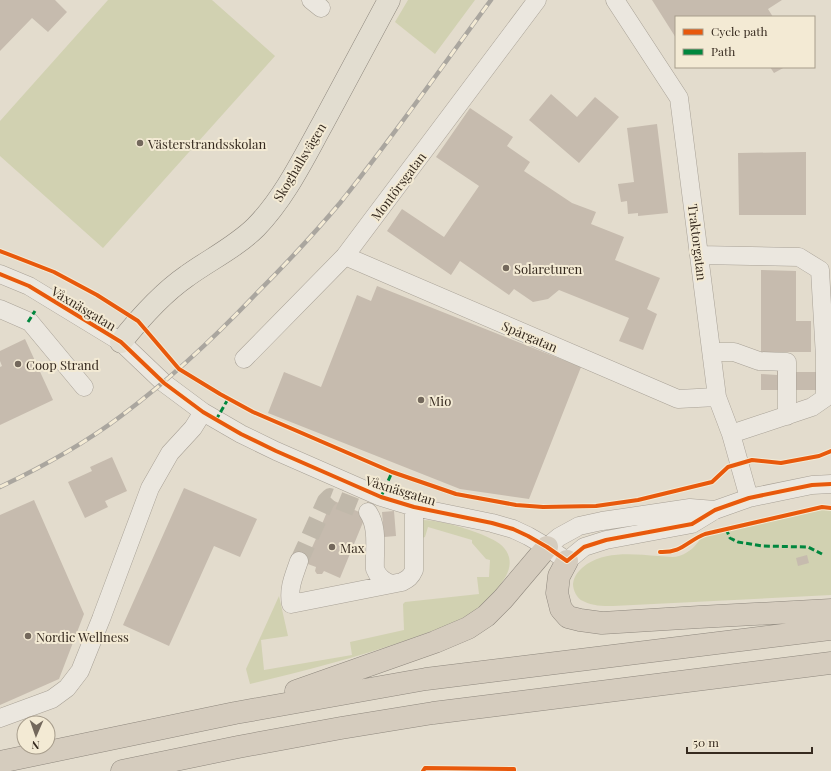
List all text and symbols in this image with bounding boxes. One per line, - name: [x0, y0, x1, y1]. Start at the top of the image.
- legend: [675, 16, 815, 68]
- text: Cycle path: [711, 23, 768, 39]
- text: Path: [711, 43, 735, 59]
- street label: Skoghallsvägen: [269, 119, 329, 205]
- place label: Västerstrandsskolan: [147, 135, 266, 152]
- marker: Västerstrandsskolan: [135, 138, 145, 148]
- street label: Montörsgatan: [367, 148, 429, 224]
- street label: Traktorgatan: [685, 203, 711, 282]
- place label: Solareturen: [514, 260, 583, 277]
- marker: Solareturen: [501, 263, 511, 273]
- street label: Våxnäsgatan: [48, 281, 120, 334]
- street label: Spårgatan: [500, 317, 561, 355]
- place label: Coop Strand: [26, 356, 100, 373]
- marker: Coop Strand: [13, 359, 23, 369]
- place label: Mio: [429, 392, 451, 409]
- marker: Mio: [416, 395, 426, 405]
- street label: Våxnäsgatan: [363, 471, 438, 509]
- place label: Max: [340, 539, 365, 556]
- marker: Max: [327, 542, 337, 552]
- place label: Nordic Wellness: [36, 628, 129, 645]
- marker: Nordic Wellness: [23, 631, 33, 641]
- north arrow: [16, 715, 56, 755]
- scale bar: [687, 729, 812, 755]
- text: 50 m: [693, 734, 719, 750]
- text: N: [31, 738, 40, 753]

